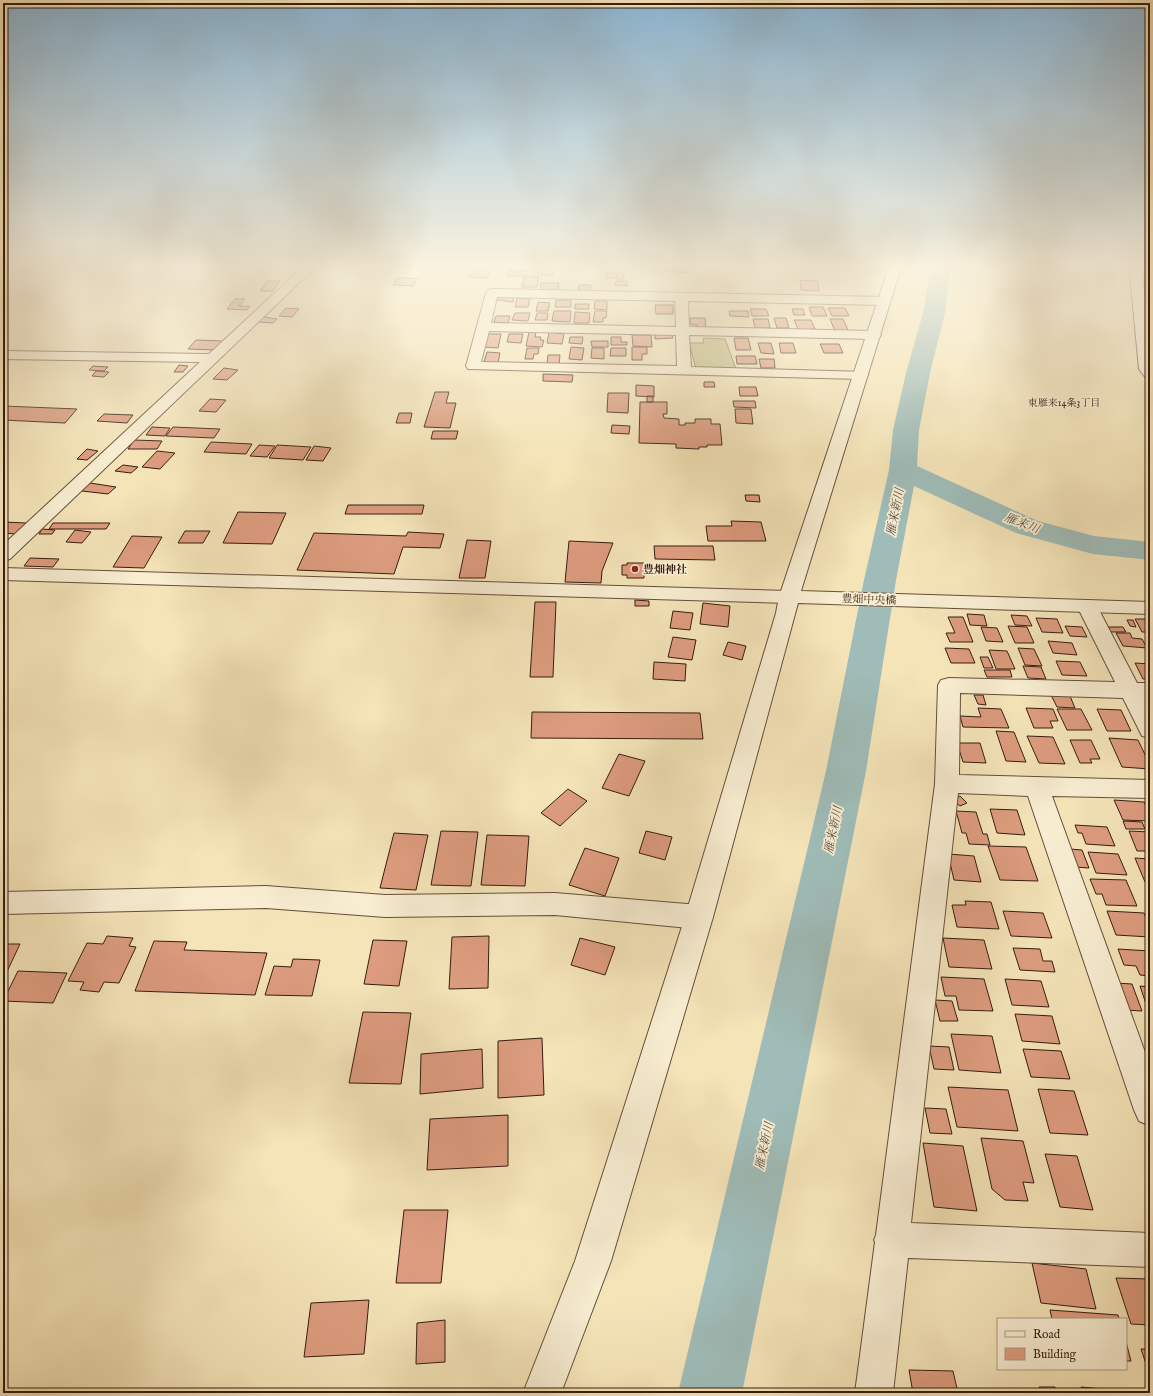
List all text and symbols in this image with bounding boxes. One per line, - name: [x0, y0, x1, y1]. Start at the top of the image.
- district label: 東雁来14条3丁目: [1028, 397, 1100, 410]
- water label: 雁来新川: [884, 485, 908, 537]
- water label: 雁来川: [1002, 510, 1043, 538]
- place label: 豊畑神社: [643, 563, 687, 577]
- marker: 豊畑神社: [630, 564, 640, 574]
- street label: 豊畑中央橋: [841, 592, 897, 608]
- water label: 雁来新川: [821, 803, 846, 855]
- water label: 雁来新川: [752, 1119, 777, 1171]
- legend: [997, 1318, 1127, 1370]
- text: Road: [1033, 1327, 1061, 1342]
- text: Building: [1033, 1347, 1077, 1362]

